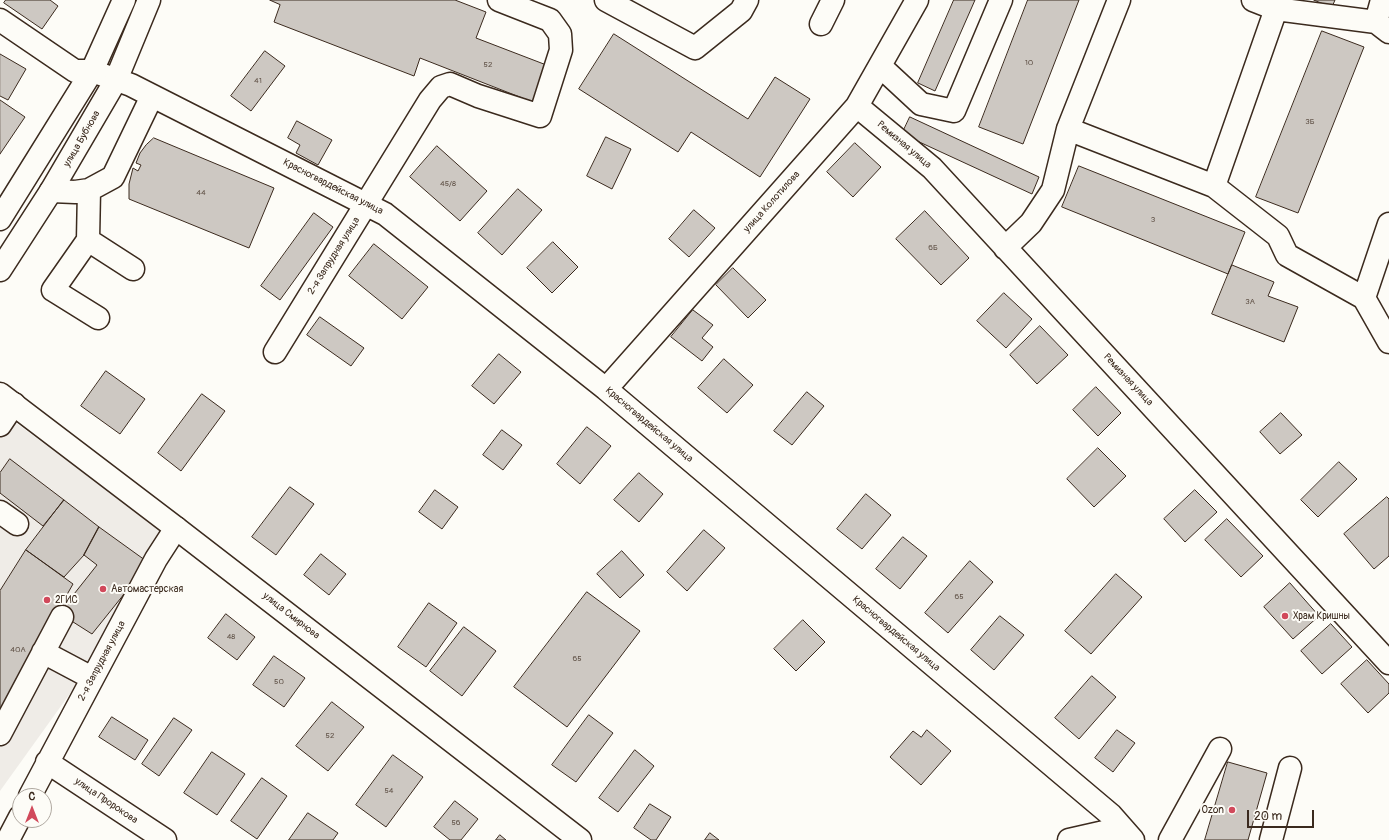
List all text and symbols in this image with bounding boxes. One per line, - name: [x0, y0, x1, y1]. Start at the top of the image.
- house number: 10: [1025, 58, 1033, 68]
- house number: 52: [484, 60, 492, 70]
- house number: 41: [254, 76, 262, 86]
- street label: улица Бубнова: [61, 109, 103, 169]
- house number: 3Б: [1305, 117, 1315, 127]
- street label: Ремизная улица: [874, 119, 934, 171]
- street label: Красногвардейская улица: [281, 157, 385, 217]
- street label: улица Колотилова: [741, 169, 803, 235]
- house number: 45/8: [440, 179, 456, 189]
- house number: 44: [196, 188, 206, 198]
- street label: 2-я Запрудная улица: [305, 215, 363, 297]
- house number: 3: [1151, 215, 1155, 225]
- house number: 6Б: [928, 243, 938, 253]
- house number: 3А: [1245, 297, 1255, 307]
- street label: Ремизная улица: [1101, 351, 1155, 409]
- street label: Красногвардейская улица: [603, 385, 695, 465]
- place label: Автомастерская: [111, 583, 183, 595]
- marker: Автомастерская: [98, 584, 108, 594]
- street label: улица Смирнова: [260, 590, 322, 642]
- house number: 65: [955, 592, 963, 602]
- place label: 2ГИС: [55, 594, 78, 606]
- street label: Красногвардейская улица: [850, 594, 942, 674]
- marker: 2ГИС: [42, 595, 52, 605]
- place label: Храм Кришны: [1293, 610, 1350, 622]
- marker: Храм Кришны: [1280, 611, 1290, 621]
- street label: 2-я Запрудная улица: [76, 619, 128, 703]
- house number: 48: [227, 632, 235, 642]
- house number: 40А: [10, 645, 26, 655]
- house number: 65: [573, 654, 581, 664]
- house number: 50: [274, 677, 284, 687]
- house number: 52: [326, 731, 334, 741]
- street label: улица Пророкова: [72, 776, 140, 826]
- house number: 54: [385, 786, 393, 796]
- north arrow: [12, 788, 52, 828]
- text: С: [29, 790, 35, 803]
- scale bar: [1249, 802, 1316, 828]
- place label: Ozon: [1202, 804, 1224, 816]
- marker: Ozon: [1227, 805, 1237, 815]
- text: 20 m: [1254, 809, 1282, 824]
- house number: 56: [452, 818, 460, 828]

